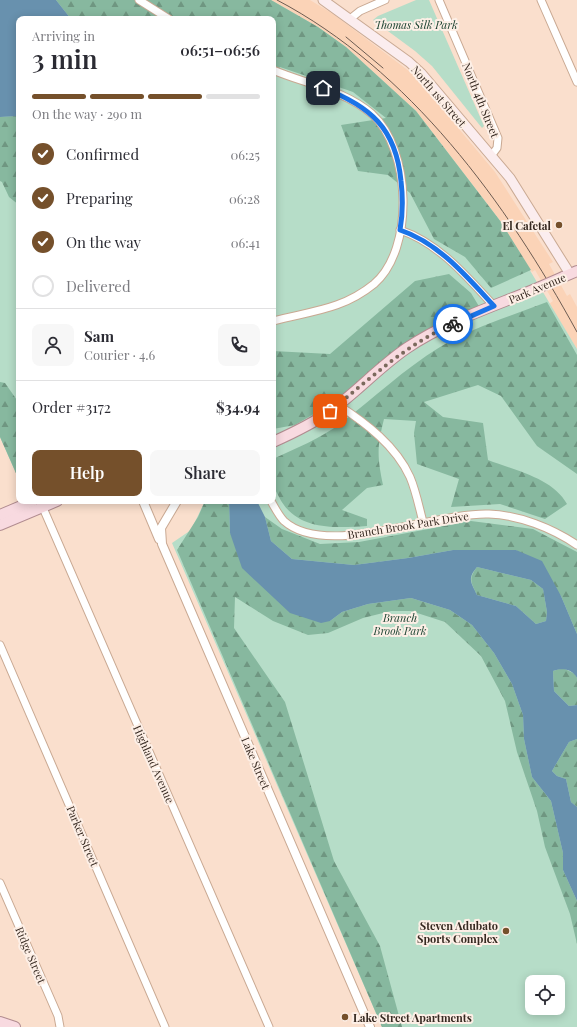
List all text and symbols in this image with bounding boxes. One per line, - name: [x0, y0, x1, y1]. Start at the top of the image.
- park label: Thomas Silk Park: [374, 17, 458, 32]
- text: Arriving in: [32, 27, 95, 44]
- text: 06:51–06:56: [180, 40, 260, 60]
- text: 3 min: [32, 41, 98, 76]
- street label: North 4th Street: [459, 60, 503, 140]
- street label: North 1st Street: [408, 62, 470, 130]
- pin: [306, 71, 340, 105]
- icon: home: [312, 77, 334, 99]
- text: On the way · 290 m: [32, 105, 142, 122]
- icon: check: [32, 143, 54, 165]
- text: Confirmed: [66, 144, 139, 164]
- text: 06:25: [230, 146, 260, 163]
- icon: check: [32, 187, 54, 209]
- text: Preparing: [66, 188, 133, 208]
- text: 06:28: [229, 190, 260, 207]
- place label: El Cafetal: [502, 218, 552, 233]
- marker: El Cafetal: [554, 220, 564, 230]
- icon: check: [32, 231, 54, 253]
- text: On the way: [66, 232, 141, 252]
- text: 06:41: [231, 234, 260, 251]
- street label: Park Avenue: [506, 269, 568, 307]
- text: Delivered: [66, 276, 131, 296]
- courier: [433, 304, 473, 344]
- icon: bike: [442, 313, 464, 335]
- button: person: [32, 324, 74, 366]
- button: phone: [218, 324, 260, 366]
- text: Sam: [84, 326, 114, 346]
- text: Courier · 4.6: [84, 346, 155, 363]
- pin: [313, 394, 347, 428]
- text: Order #3172: [32, 397, 111, 417]
- text: $34.94: [216, 397, 260, 417]
- icon: bag: [319, 400, 341, 422]
- button: Help: [32, 450, 142, 496]
- button: Share: [150, 450, 260, 496]
- street label: Branch Brook Park Drive: [346, 508, 470, 542]
- park label: Branch Brook Park: [372, 610, 427, 638]
- street label: Highland Avenue: [130, 723, 178, 806]
- street label: Lake Street: [238, 735, 274, 792]
- street label: Parker Street: [63, 803, 103, 869]
- place label: Steven Adubato Sports Complex: [417, 918, 498, 946]
- street label: Ridge Street: [12, 924, 50, 986]
- marker: Steven Adubato Sports Complex: [501, 926, 511, 936]
- map controls: [525, 975, 565, 1015]
- button: locate: [525, 975, 565, 1015]
- place label: Lake Street Apartments: [353, 1010, 472, 1025]
- marker: Lake Street Apartments: [340, 1012, 350, 1022]

